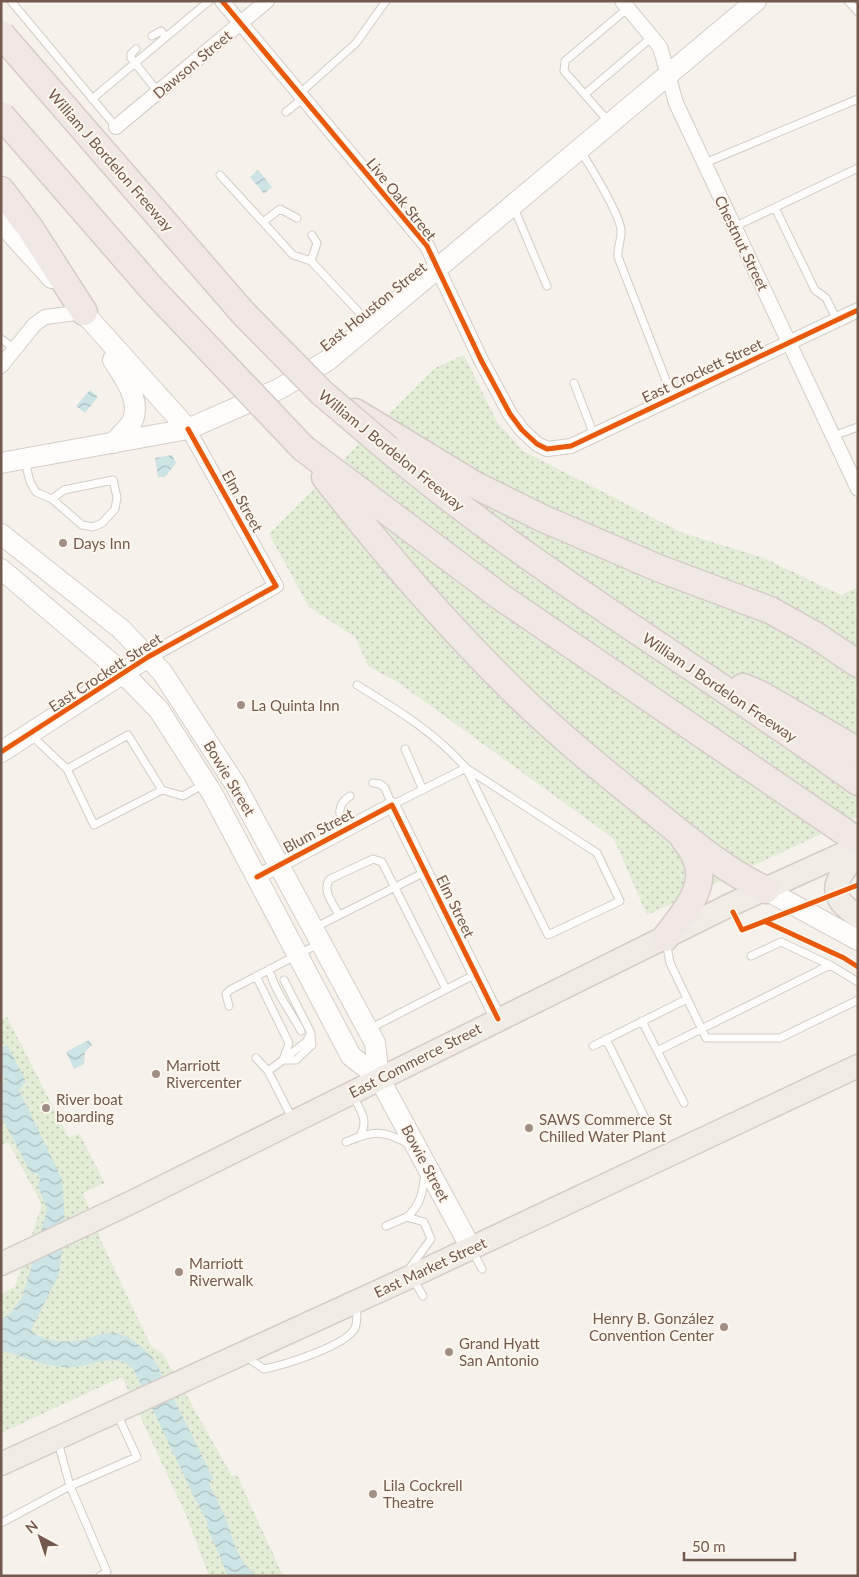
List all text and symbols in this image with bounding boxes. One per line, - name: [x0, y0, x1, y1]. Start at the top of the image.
- street label: Dawson Street: [149, 26, 235, 102]
- street label: William J Bordelon Freeway: [44, 85, 178, 235]
- street label: Live Oak Street: [363, 154, 441, 244]
- street label: Chestnut Street: [711, 192, 773, 294]
- street label: East Houston Street: [316, 257, 430, 354]
- street label: East Crockett Street: [639, 334, 766, 406]
- street label: William J Bordelon Freeway: [315, 386, 469, 515]
- street label: Elm Street: [219, 467, 268, 536]
- place label: Days Inn: [73, 534, 130, 552]
- marker: Days Inn: [57, 537, 69, 549]
- street label: East Crockett Street: [45, 628, 165, 715]
- street label: William J Bordelon Freeway: [639, 629, 801, 746]
- place label: La Quinta Inn: [251, 696, 340, 714]
- marker: La Quinta Inn: [235, 699, 247, 711]
- street label: Bowie Street: [200, 737, 260, 819]
- street label: Blum Street: [280, 804, 357, 856]
- street label: Elm Street: [433, 872, 479, 941]
- street label: East Commerce Street: [346, 1019, 485, 1101]
- place label: Marriott Rivercenter: [166, 1056, 242, 1091]
- marker: Marriott Rivercenter: [150, 1068, 162, 1080]
- place label: River boat boarding: [56, 1090, 124, 1125]
- marker: River boat boarding: [40, 1102, 52, 1114]
- place label: SAWS Commerce St Chilled Water Plant: [539, 1110, 673, 1145]
- street label: Bowie Street: [398, 1121, 454, 1205]
- marker: SAWS Commerce St Chilled Water Plant: [523, 1122, 535, 1134]
- street label: East Market Street: [371, 1233, 490, 1301]
- place label: Marriott Riverwalk: [189, 1254, 253, 1289]
- marker: Marriott Riverwalk: [173, 1266, 185, 1278]
- place label: Henry B. González Convention Center: [589, 1309, 715, 1344]
- marker: Henry B. González Convention Center: [718, 1321, 730, 1333]
- place label: Grand Hyatt San Antonio: [459, 1334, 540, 1369]
- marker: Grand Hyatt San Antonio: [443, 1346, 455, 1358]
- place label: Lila Cockrell Theatre: [383, 1476, 462, 1511]
- marker: Lila Cockrell Theatre: [367, 1488, 379, 1500]
- north arrow: [15, 1512, 65, 1562]
- text: N: [22, 1517, 41, 1537]
- scale bar: [684, 1530, 795, 1562]
- text: 50 m: [692, 1537, 726, 1555]

